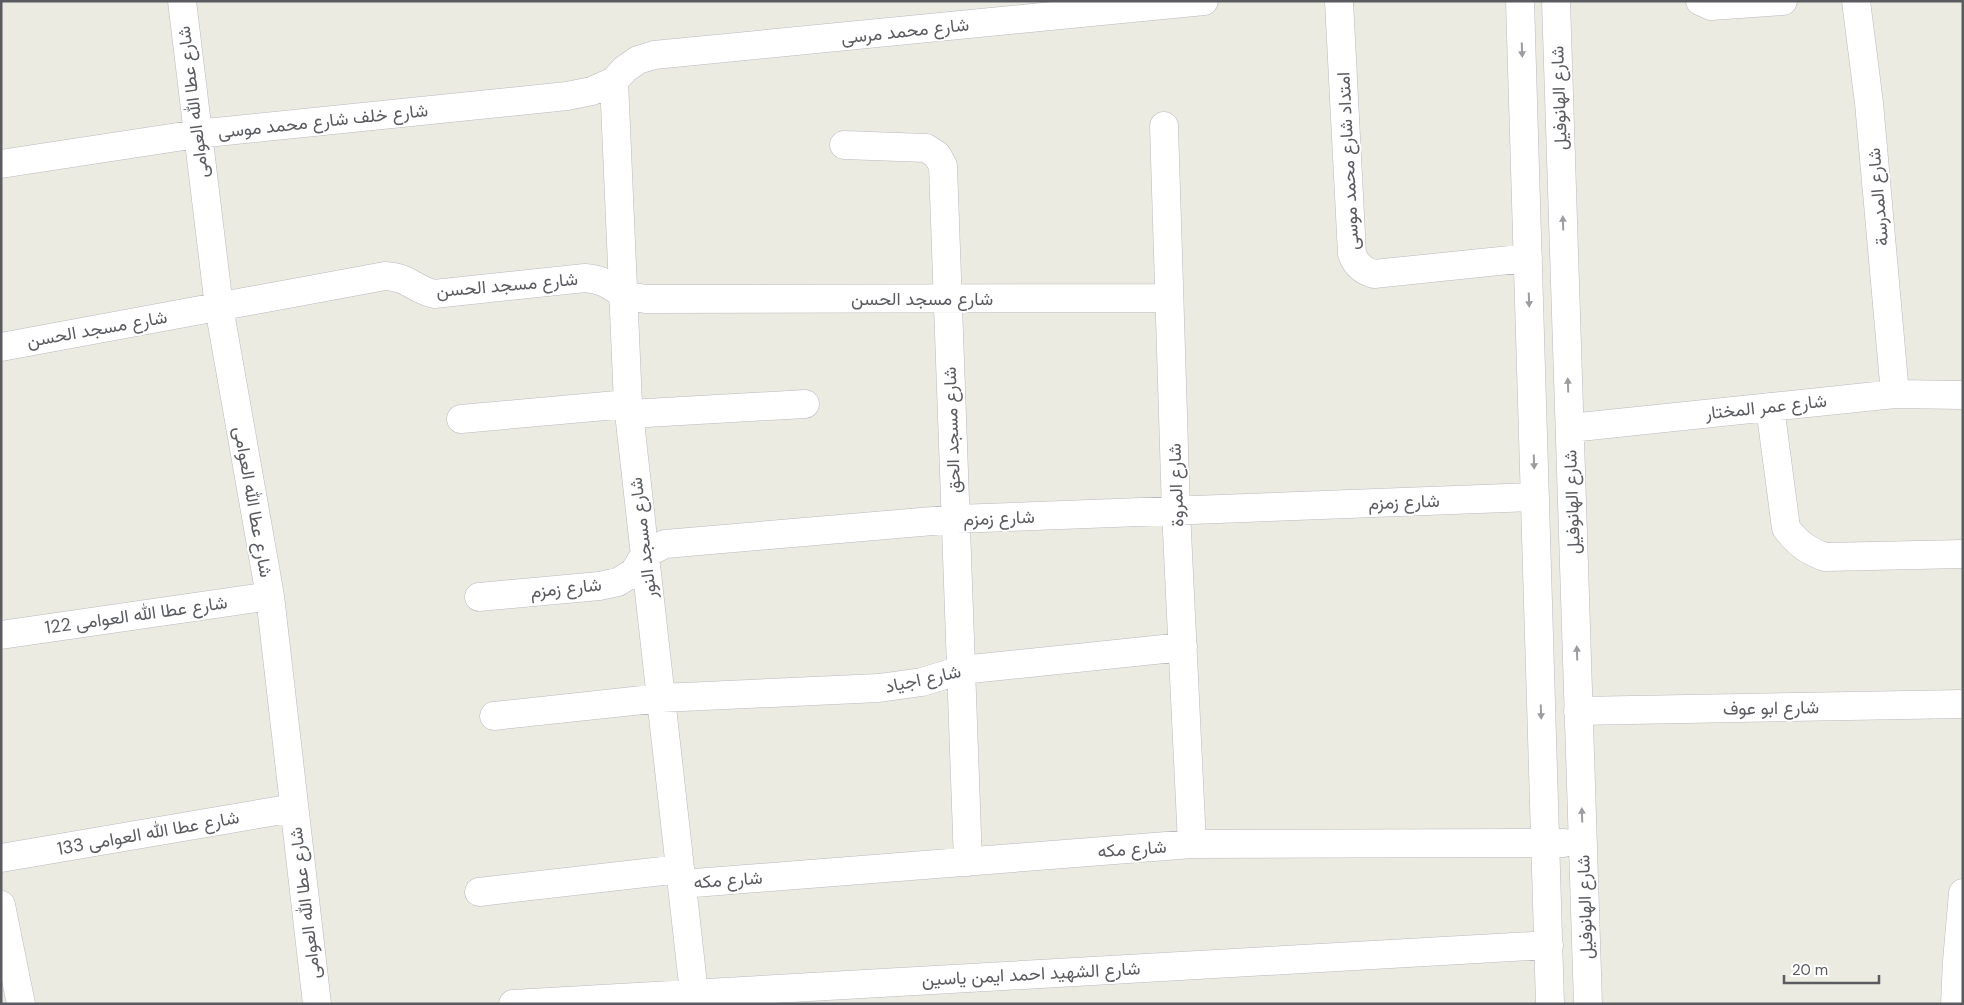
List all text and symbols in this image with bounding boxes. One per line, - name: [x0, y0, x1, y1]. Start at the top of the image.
- street label: شارع محمد مرسى: [840, 12, 970, 50]
- street label: شارع عطا الله العوامى: [172, 25, 214, 179]
- one-way arrow: [1518, 42, 1526, 58]
- street label: شارع الهانوفيل: [1545, 45, 1573, 151]
- street label: امتداد شارع محمد موسى: [1331, 71, 1365, 251]
- street label: شارع خلف شارع محمد موسى: [217, 98, 429, 144]
- street label: شارع المدرسة: [1862, 147, 1894, 247]
- one-way arrow: [1559, 215, 1567, 231]
- street label: شارع مسجد الحسن: [435, 267, 579, 303]
- street label: شارع مسجد الحسن: [851, 287, 993, 311]
- one-way arrow: [1525, 292, 1533, 308]
- street label: شارع مسجد الحسن: [25, 305, 169, 353]
- street label: شارع مسجد الحق: [938, 366, 966, 494]
- one-way arrow: [1564, 377, 1572, 393]
- street label: شارع عمر المختار: [1703, 389, 1828, 425]
- street label: شارع عطا الله العوامى: [228, 425, 278, 579]
- street label: شارع المروة: [1163, 443, 1189, 527]
- street label: شارع الهانوفيل: [1558, 449, 1586, 555]
- one-way arrow: [1530, 455, 1538, 471]
- street label: شارع مسجد النور: [624, 476, 662, 601]
- street label: شارع زمزم: [1368, 489, 1440, 515]
- street label: شارع زمزم: [963, 505, 1035, 531]
- street label: شارع زمزم: [529, 572, 603, 604]
- street label: شارع عطا الله العوامى 122: [43, 590, 229, 640]
- one-way arrow: [1572, 644, 1580, 660]
- street label: شارع اجياد: [883, 659, 963, 699]
- street label: شارع ابو عوف: [1723, 695, 1819, 721]
- one-way arrow: [1538, 704, 1546, 720]
- street label: شارع عطا الله العوامى 133: [55, 805, 241, 861]
- one-way arrow: [1578, 807, 1586, 823]
- street label: شارع عطا الله العوامى: [284, 826, 326, 980]
- street label: شارع مكه: [1097, 835, 1167, 863]
- street label: شارع الهانوفيل: [1571, 854, 1599, 960]
- street label: شارع مكه: [693, 866, 763, 894]
- scale bar: [1784, 952, 1879, 984]
- street label: شارع الشهيد احمد ايمن ياسين: [921, 956, 1141, 992]
- text: 20 m: [1792, 960, 1828, 980]

